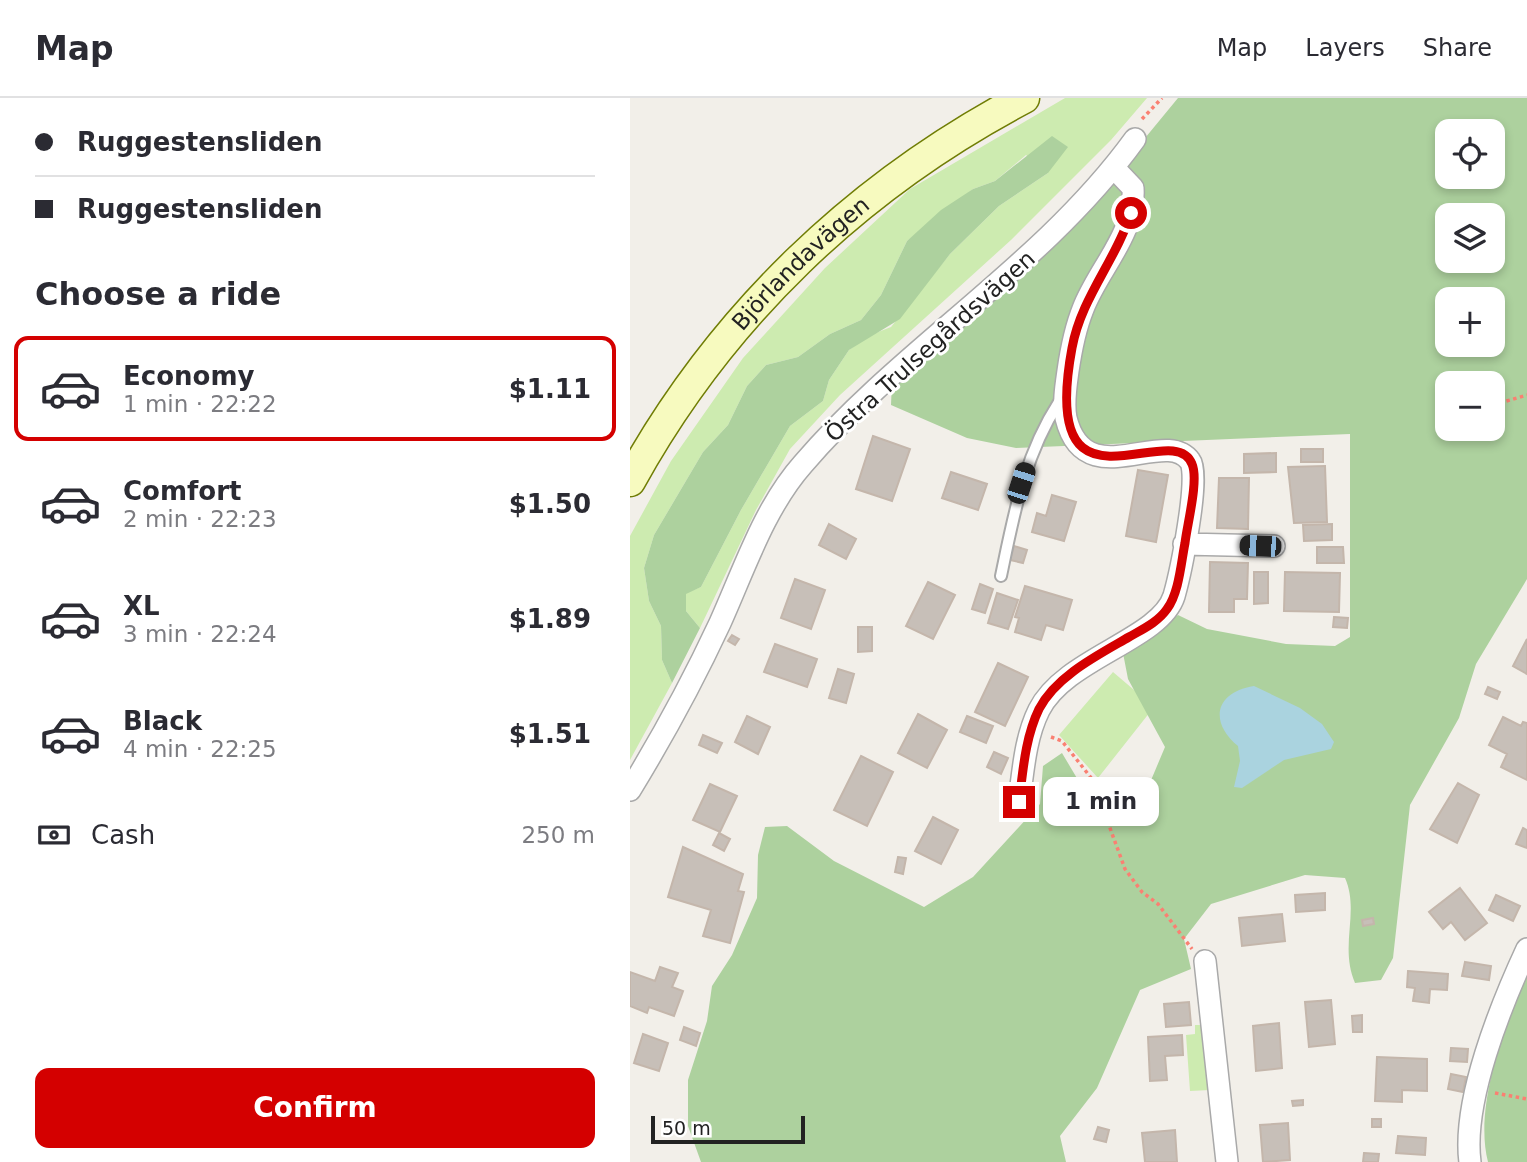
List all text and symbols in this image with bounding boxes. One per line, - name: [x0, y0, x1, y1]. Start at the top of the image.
- text: Map: [35, 29, 114, 68]
- text: Map: [1217, 34, 1267, 62]
- text: Layers: [1305, 34, 1385, 62]
- text: Share: [1423, 34, 1492, 62]
- map controls: [1435, 119, 1505, 441]
- button: locate: [1435, 119, 1505, 189]
- text: Ruggestensliden: [77, 127, 323, 157]
- street label: Björlandavägen: [727, 191, 874, 335]
- text: Ruggestensliden: [77, 194, 323, 224]
- route start: [1115, 197, 1147, 229]
- button: layers: [1435, 203, 1505, 273]
- street label: Östra Trulsegårdsvägen: [819, 244, 1040, 447]
- text: Choose a ride: [35, 275, 281, 313]
- button: +: [1435, 287, 1505, 357]
- icon: car: [39, 357, 102, 420]
- text: Economy: [123, 361, 254, 391]
- button: −: [1435, 371, 1505, 441]
- text: $1.11: [509, 374, 591, 404]
- text: 1 min · 22:22: [123, 391, 277, 417]
- car: [1005, 460, 1038, 506]
- icon: car: [39, 472, 102, 535]
- text: Comfort: [123, 476, 241, 506]
- text: $1.50: [509, 489, 591, 519]
- text: 2 min · 22:23: [123, 506, 277, 532]
- car: [1239, 535, 1282, 557]
- icon: car: [39, 587, 102, 650]
- text: XL: [123, 591, 160, 621]
- text: $1.89: [509, 604, 591, 634]
- text: 3 min · 22:24: [123, 621, 277, 647]
- icon: car: [39, 702, 102, 765]
- text: Black: [123, 706, 202, 736]
- text: $1.51: [509, 719, 591, 749]
- text: 4 min · 22:25: [123, 736, 277, 762]
- callout: 1 min: [1044, 778, 1159, 826]
- route end: [1003, 786, 1035, 818]
- text: 1 min: [1065, 788, 1137, 814]
- icon: cash: [35, 816, 73, 854]
- text: Cash: [91, 820, 155, 850]
- text: 250 m: [521, 822, 595, 848]
- button: Confirm: [35, 1068, 595, 1148]
- scale bar: [651, 1113, 805, 1145]
- text: 50 m: [662, 1117, 711, 1139]

